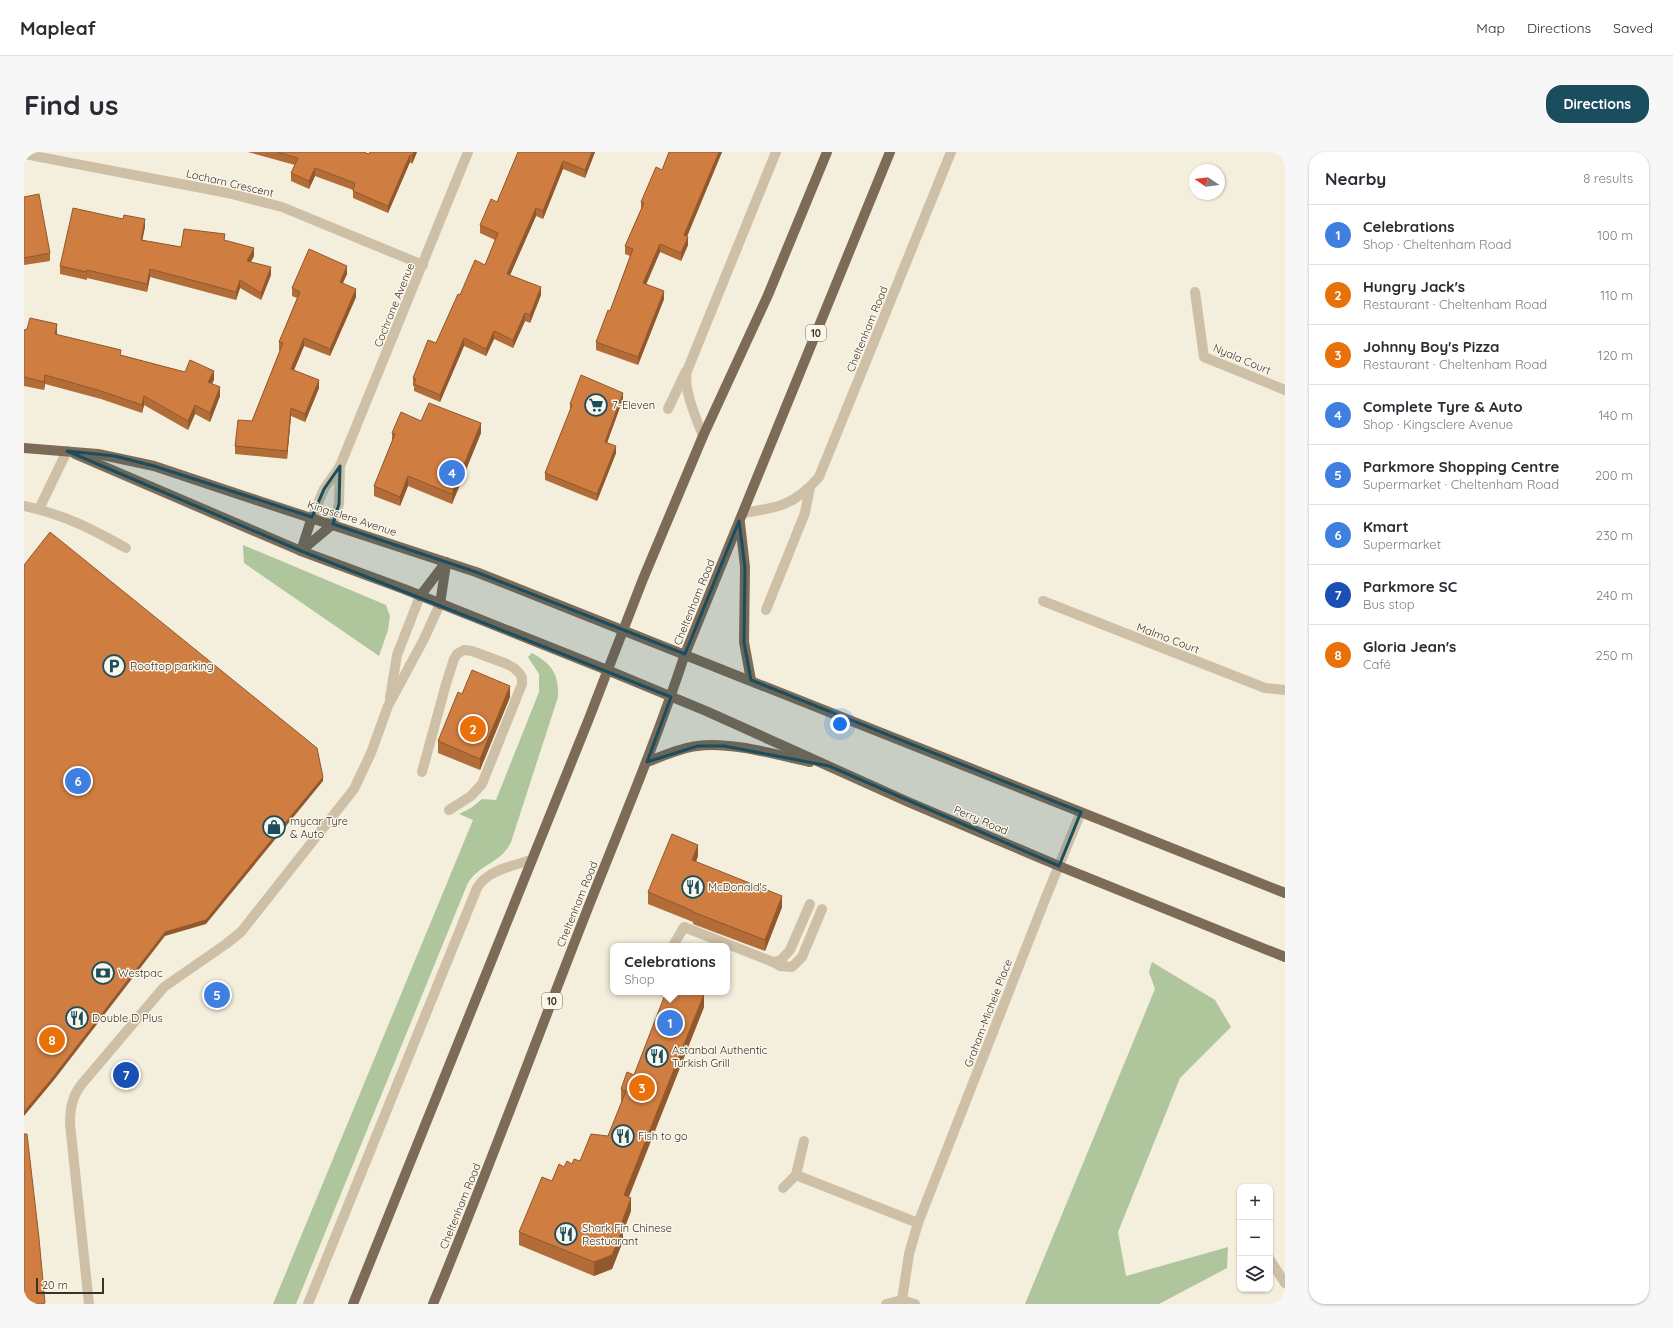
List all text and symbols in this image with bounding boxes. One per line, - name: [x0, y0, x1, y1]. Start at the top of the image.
- text: Mapleaf: [20, 16, 96, 40]
- text: Map: [1476, 19, 1505, 37]
- text: Directions: [1527, 19, 1591, 37]
- text: Saved: [1613, 19, 1653, 37]
- button: Directions: [1546, 85, 1649, 123]
- text: Find us: [24, 87, 118, 122]
- north arrow: [1189, 164, 1225, 200]
- street label: Locharn Crescent: [185, 166, 275, 200]
- text: Nearby: [1325, 168, 1386, 189]
- text: 8 results: [1583, 170, 1633, 186]
- text: Celebrations: [1363, 217, 1454, 236]
- text: 1: [1335, 227, 1341, 243]
- text: 100 m: [1597, 227, 1633, 243]
- text: Shop · Cheltenham Road: [1363, 236, 1511, 252]
- street label: Cochrane Avenue: [371, 261, 417, 349]
- text: Hungry Jack's: [1363, 277, 1465, 296]
- street label: Cheltenham Road: [843, 284, 891, 374]
- text: 2: [1334, 287, 1342, 303]
- text: 110 m: [1600, 287, 1633, 303]
- text: Restaurant · Cheltenham Road: [1363, 296, 1547, 312]
- road number: 10: [806, 325, 826, 341]
- text: Johnny Boy's Pizza: [1363, 337, 1499, 356]
- street label: Nyala Court: [1211, 341, 1273, 377]
- text: 3: [1335, 347, 1341, 363]
- text: 120 m: [1598, 347, 1633, 363]
- text: Restaurant · Cheltenham Road: [1363, 356, 1547, 372]
- supermarket icon: 7-Eleven: [583, 392, 609, 418]
- text: Complete Tyre & Auto: [1363, 397, 1523, 416]
- place label: 7-Eleven: [612, 398, 655, 412]
- text: 4: [1334, 407, 1342, 423]
- text: 140 m: [1598, 407, 1633, 423]
- text: Shop · Kingsclere Avenue: [1363, 416, 1513, 432]
- text: Parkmore Shopping Centre: [1363, 457, 1559, 476]
- pin: 4: [439, 458, 465, 488]
- text: 5: [1334, 467, 1342, 483]
- text: 200 m: [1595, 467, 1633, 483]
- text: Supermarket · Cheltenham Road: [1363, 476, 1559, 492]
- street label: Kingsclere Avenue: [306, 497, 398, 539]
- text: Kmart: [1363, 517, 1409, 536]
- text: 6: [1334, 527, 1342, 543]
- text: 230 m: [1596, 527, 1633, 543]
- text: Supermarket: [1363, 536, 1441, 552]
- street label: Cheltenham Road: [670, 557, 718, 647]
- text: Parkmore SC: [1363, 577, 1457, 596]
- text: 7: [1334, 587, 1342, 603]
- text: 240 m: [1596, 587, 1633, 603]
- text: Bus stop: [1363, 596, 1415, 612]
- street label: Malmo Court: [1135, 620, 1202, 656]
- text: Gloria Jean's: [1363, 637, 1456, 656]
- text: 8: [1334, 647, 1342, 663]
- text: 250 m: [1596, 647, 1633, 663]
- parking icon: Rooftop parking: [101, 653, 127, 679]
- text: Café: [1363, 656, 1391, 672]
- place label: Rooftop parking: [130, 659, 214, 673]
- pin: 2: [460, 714, 486, 744]
- your location: [830, 714, 850, 734]
- pin: 6: [65, 766, 91, 796]
- street label: Perry Road: [952, 802, 1010, 838]
- shop icon: mycar Tyre & Auto: [261, 814, 287, 840]
- place label: mycar Tyre & Auto: [290, 814, 348, 841]
- street label: Cheltenham Road: [553, 859, 601, 949]
- restaurant icon: McDonald's: [680, 874, 706, 900]
- place label: McDonald's: [708, 880, 767, 894]
- popup: [610, 943, 730, 995]
- text: Celebrations: [624, 952, 716, 971]
- street label: Graham-Michele Place: [961, 957, 1015, 1069]
- bank icon: Westpac: [90, 960, 116, 986]
- place label: Westpac: [118, 966, 163, 980]
- text: Shop: [624, 971, 655, 987]
- pin: 5: [204, 980, 230, 1010]
- road number: 10: [542, 993, 562, 1009]
- restaurant icon: Double D Plus: [64, 1005, 90, 1031]
- pin: 1: [657, 1008, 683, 1038]
- place label: Double D Plus: [92, 1011, 163, 1025]
- pin: 8: [39, 1025, 65, 1055]
- restaurant icon: Astanbal Authentic Turkish Grill: [644, 1043, 670, 1069]
- place label: Astanbal Authentic Turkish Grill: [672, 1043, 768, 1070]
- pin: 7: [113, 1060, 139, 1090]
- pin: 3: [629, 1073, 655, 1103]
- restaurant icon: Fish to go: [610, 1123, 636, 1149]
- place label: Fish to go: [638, 1129, 688, 1143]
- street label: Cheltenham Road: [436, 1161, 484, 1251]
- map controls: [1237, 1184, 1273, 1292]
- button: +: [1237, 1184, 1273, 1220]
- button: −: [1237, 1220, 1273, 1256]
- restaurant icon: Shark Fin Chinese Restuarant: [553, 1221, 579, 1247]
- place label: Shark Fin Chinese Restuarant: [582, 1221, 672, 1248]
- button: layers: [1237, 1256, 1273, 1292]
- scale bar: [36, 1276, 104, 1295]
- text: 20 m: [42, 1278, 68, 1292]

